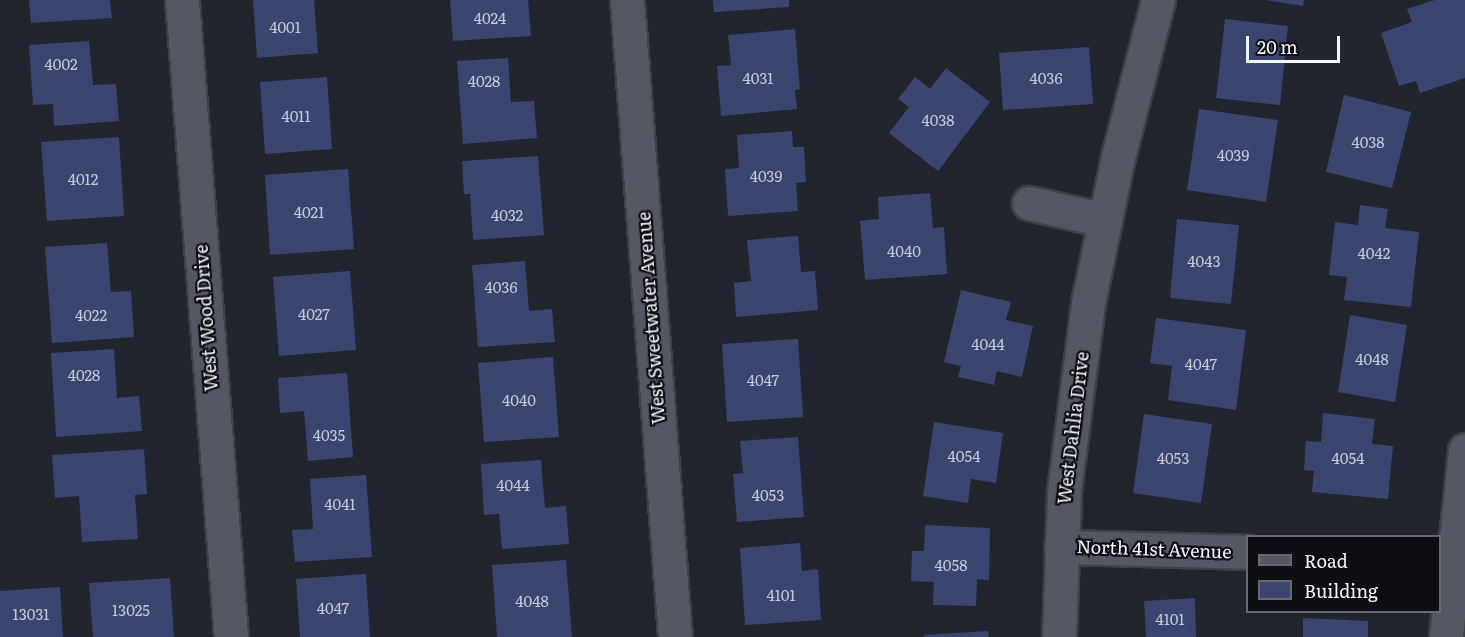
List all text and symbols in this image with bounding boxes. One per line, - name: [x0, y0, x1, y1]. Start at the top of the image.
- house number: 4024: [474, 9, 506, 27]
- house number: 4001: [269, 18, 301, 36]
- scale bar: [1249, 24, 1344, 62]
- text: 20 m: [1257, 33, 1298, 60]
- house number: 4002: [44, 55, 78, 73]
- house number: 4031: [743, 69, 773, 87]
- house number: 4036: [1030, 69, 1062, 87]
- house number: 4028: [468, 72, 500, 90]
- house number: 4011: [281, 107, 311, 125]
- house number: 4038: [921, 111, 955, 129]
- house number: 4038: [1351, 133, 1385, 151]
- house number: 4039: [1217, 146, 1249, 164]
- house number: 4039: [750, 167, 782, 185]
- house number: 4012: [68, 170, 98, 188]
- house number: 4021: [294, 203, 324, 221]
- house number: 4032: [491, 206, 523, 224]
- street label: West Sweetwater Avenue: [633, 211, 669, 425]
- house number: 4040: [887, 242, 921, 260]
- street label: West Wood Drive: [190, 244, 222, 392]
- house number: 4042: [1358, 244, 1390, 262]
- house number: 4043: [1187, 252, 1221, 270]
- house number: 4036: [485, 278, 517, 296]
- house number: 4027: [298, 305, 330, 323]
- house number: 4022: [75, 306, 107, 324]
- house number: 4044: [971, 335, 1005, 353]
- street label: West Dahlia Drive: [1053, 350, 1093, 506]
- house number: 4048: [1355, 350, 1389, 368]
- house number: 4047: [1185, 355, 1217, 373]
- house number: 4028: [68, 366, 100, 384]
- house number: 4047: [747, 371, 779, 389]
- house number: 4040: [502, 391, 536, 409]
- house number: 4035: [313, 426, 345, 444]
- house number: 4054: [948, 447, 980, 465]
- house number: 4053: [1157, 449, 1189, 467]
- house number: 4054: [1332, 449, 1364, 467]
- house number: 4044: [496, 476, 530, 494]
- house number: 4053: [752, 486, 784, 504]
- house number: 4041: [324, 495, 356, 513]
- legend: [1246, 535, 1441, 613]
- street label: North 41st Avenue: [1076, 536, 1232, 562]
- text: Road: [1304, 547, 1348, 574]
- house number: 4058: [935, 556, 967, 574]
- text: Building: [1304, 577, 1378, 604]
- house number: 4101: [766, 586, 796, 604]
- house number: 4048: [515, 592, 549, 610]
- house number: 4047: [317, 599, 349, 617]
- house number: 13025: [112, 601, 150, 619]
- house number: 13031: [13, 605, 49, 623]
- house number: 4101: [1155, 610, 1185, 628]

